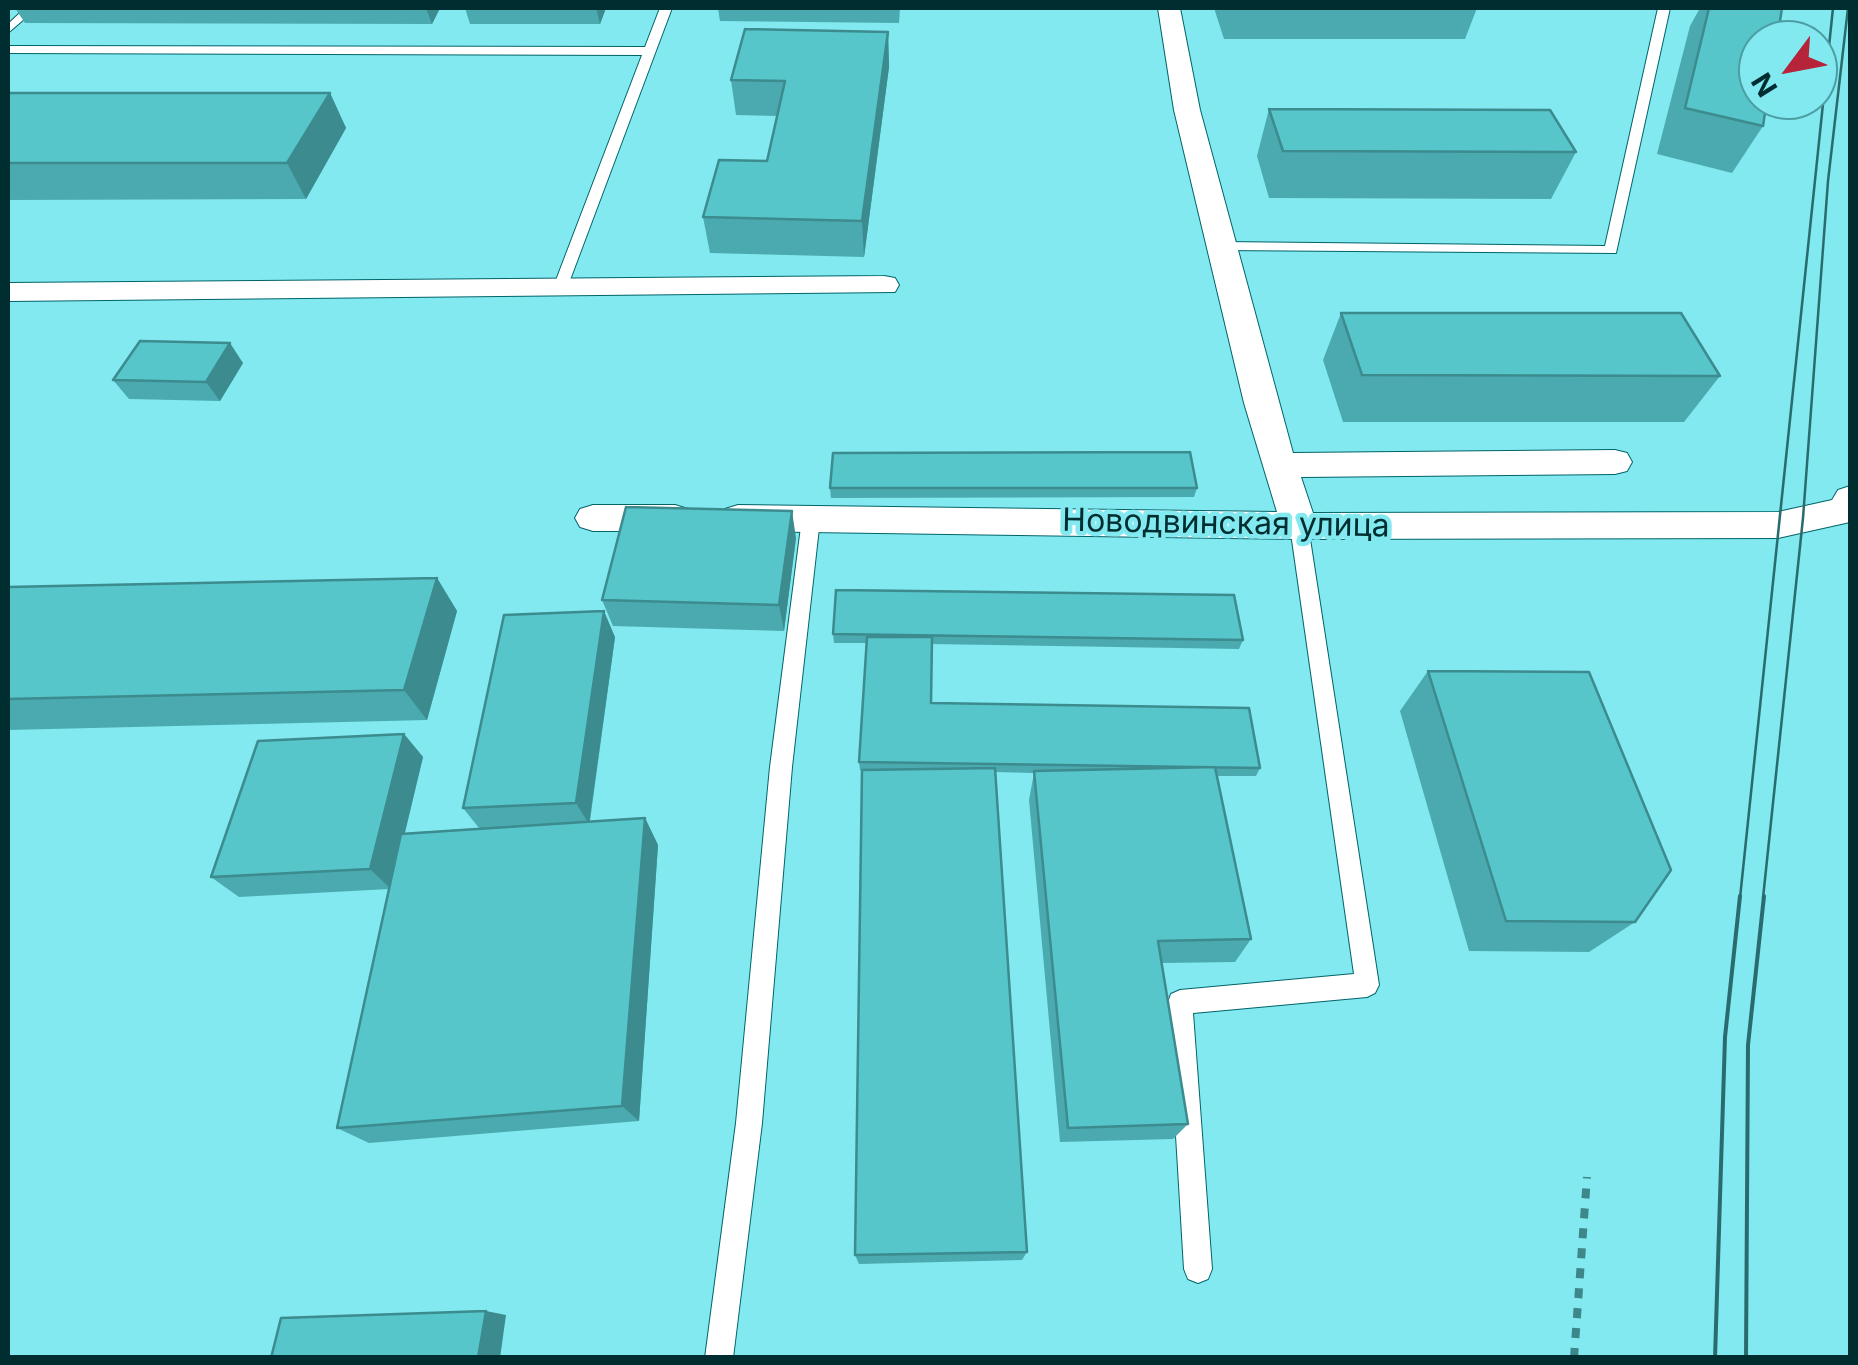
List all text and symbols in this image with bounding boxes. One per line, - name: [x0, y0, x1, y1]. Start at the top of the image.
- north arrow: [1738, 20, 1838, 120]
- text: N: [1744, 67, 1784, 103]
- street label: Новодвинская улица: [1062, 502, 1390, 546]

